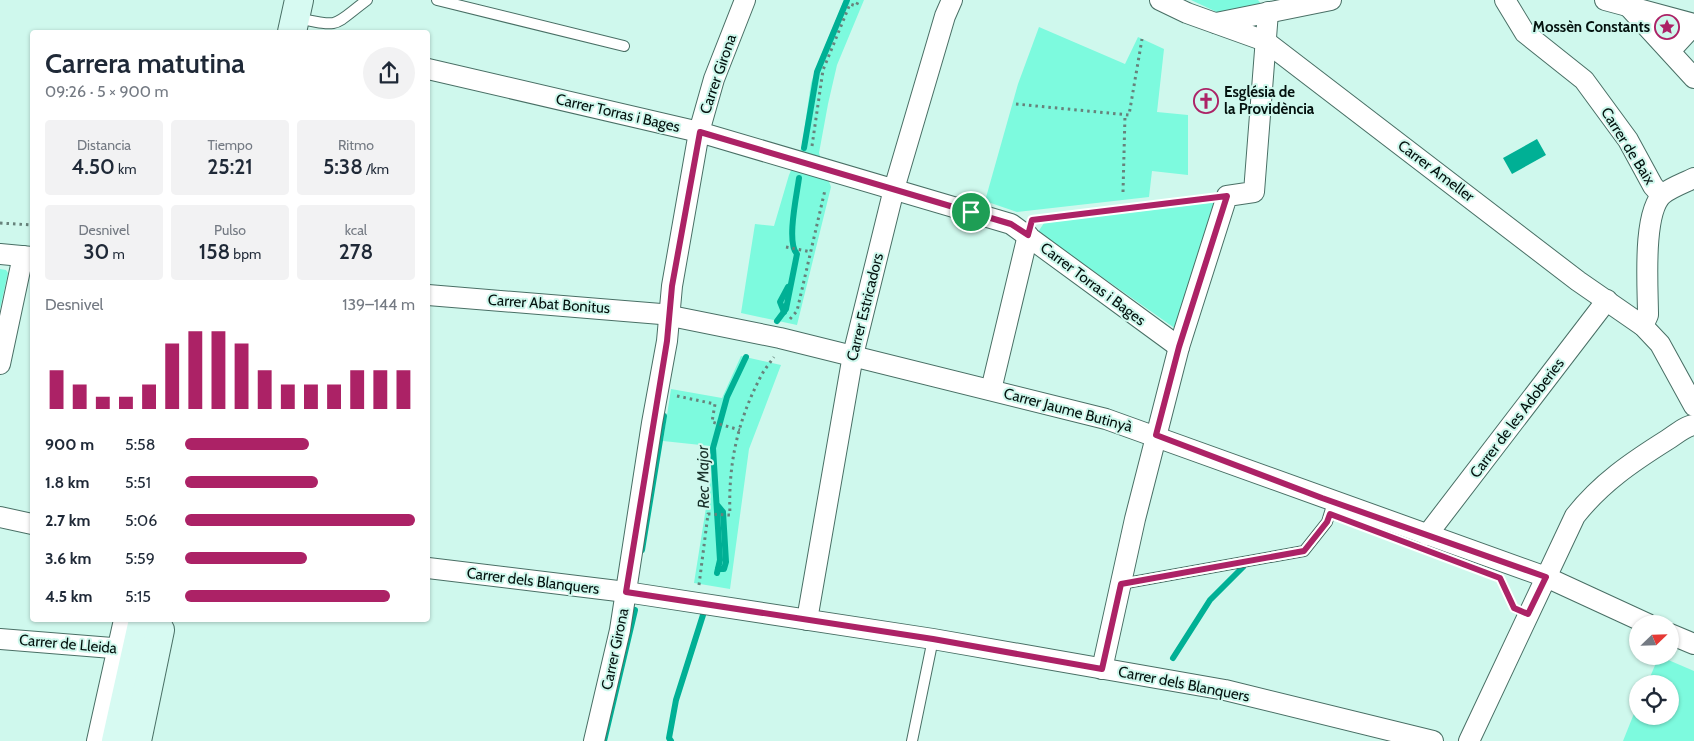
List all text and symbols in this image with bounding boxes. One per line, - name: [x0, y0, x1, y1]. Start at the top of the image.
- place icon: Mossèn Constants: [1654, 14, 1680, 40]
- place label: Mossèn Constants: [1533, 18, 1650, 36]
- street label: Carrer Girona: [696, 31, 740, 116]
- text: Carrera matutina: [45, 46, 245, 80]
- button: share: [363, 47, 415, 99]
- text: 09:26 · 5 × 900 m: [45, 82, 168, 101]
- place label: Església de la Providència: [1224, 83, 1315, 118]
- church icon: Església de la Providència: [1193, 88, 1219, 114]
- street label: Carrer Torras i Bages: [554, 90, 682, 136]
- street label: Carrer de Baix: [1597, 104, 1659, 188]
- text: Distancia: [77, 136, 131, 154]
- text: Tiempo: [207, 136, 253, 154]
- text: Ritmo: [338, 136, 374, 154]
- street label: Carrer Ameller: [1394, 136, 1478, 206]
- text: 4.50: [72, 154, 115, 179]
- text: 25:21: [207, 154, 253, 179]
- text: 5:38: [323, 154, 363, 179]
- text: km: [115, 160, 136, 178]
- text: /km: [363, 160, 389, 178]
- pin: [950, 191, 992, 233]
- icon: arrive: [957, 198, 985, 226]
- text: Desnivel: [78, 221, 130, 239]
- text: Pulso: [214, 221, 246, 239]
- text: kcal: [345, 221, 367, 239]
- text: 30: [83, 239, 109, 264]
- text: 158: [199, 239, 230, 264]
- text: 278: [339, 239, 373, 264]
- street label: Carrer Torras i Bages: [1037, 239, 1149, 329]
- text: m: [109, 245, 125, 263]
- text: bpm: [230, 245, 261, 263]
- street label: Carrer Estricadors: [843, 251, 887, 363]
- street label: Carrer Abat Bonitus: [487, 291, 611, 317]
- text: Desnivel: [45, 295, 103, 314]
- text: 139–144 m: [342, 295, 415, 314]
- street label: Carrer de les Adoberies: [1466, 355, 1568, 481]
- street label: Carrer Jaume Butinyà: [1002, 384, 1135, 436]
- text: 900 m: [45, 435, 94, 454]
- text: 5:58: [125, 435, 155, 454]
- water label: Rec Major: [693, 444, 713, 509]
- text: 1.8 km: [45, 473, 89, 492]
- text: 5:51: [125, 473, 151, 492]
- text: 2.7 km: [45, 511, 90, 530]
- text: 5:06: [125, 511, 157, 530]
- text: 3.6 km: [45, 549, 91, 568]
- text: 5:59: [125, 549, 155, 568]
- street label: Carrer dels Blanquers: [466, 564, 600, 598]
- text: 4.5 km: [45, 587, 92, 606]
- text: 5:15: [125, 587, 151, 606]
- street label: Carrer Girona: [598, 606, 633, 692]
- north arrow: [1629, 615, 1679, 665]
- map controls: [1629, 615, 1679, 725]
- street label: Carrer de Lleida: [18, 631, 119, 657]
- street label: Carrer dels Blanquers: [1117, 662, 1251, 706]
- button: locate: [1629, 675, 1679, 725]

